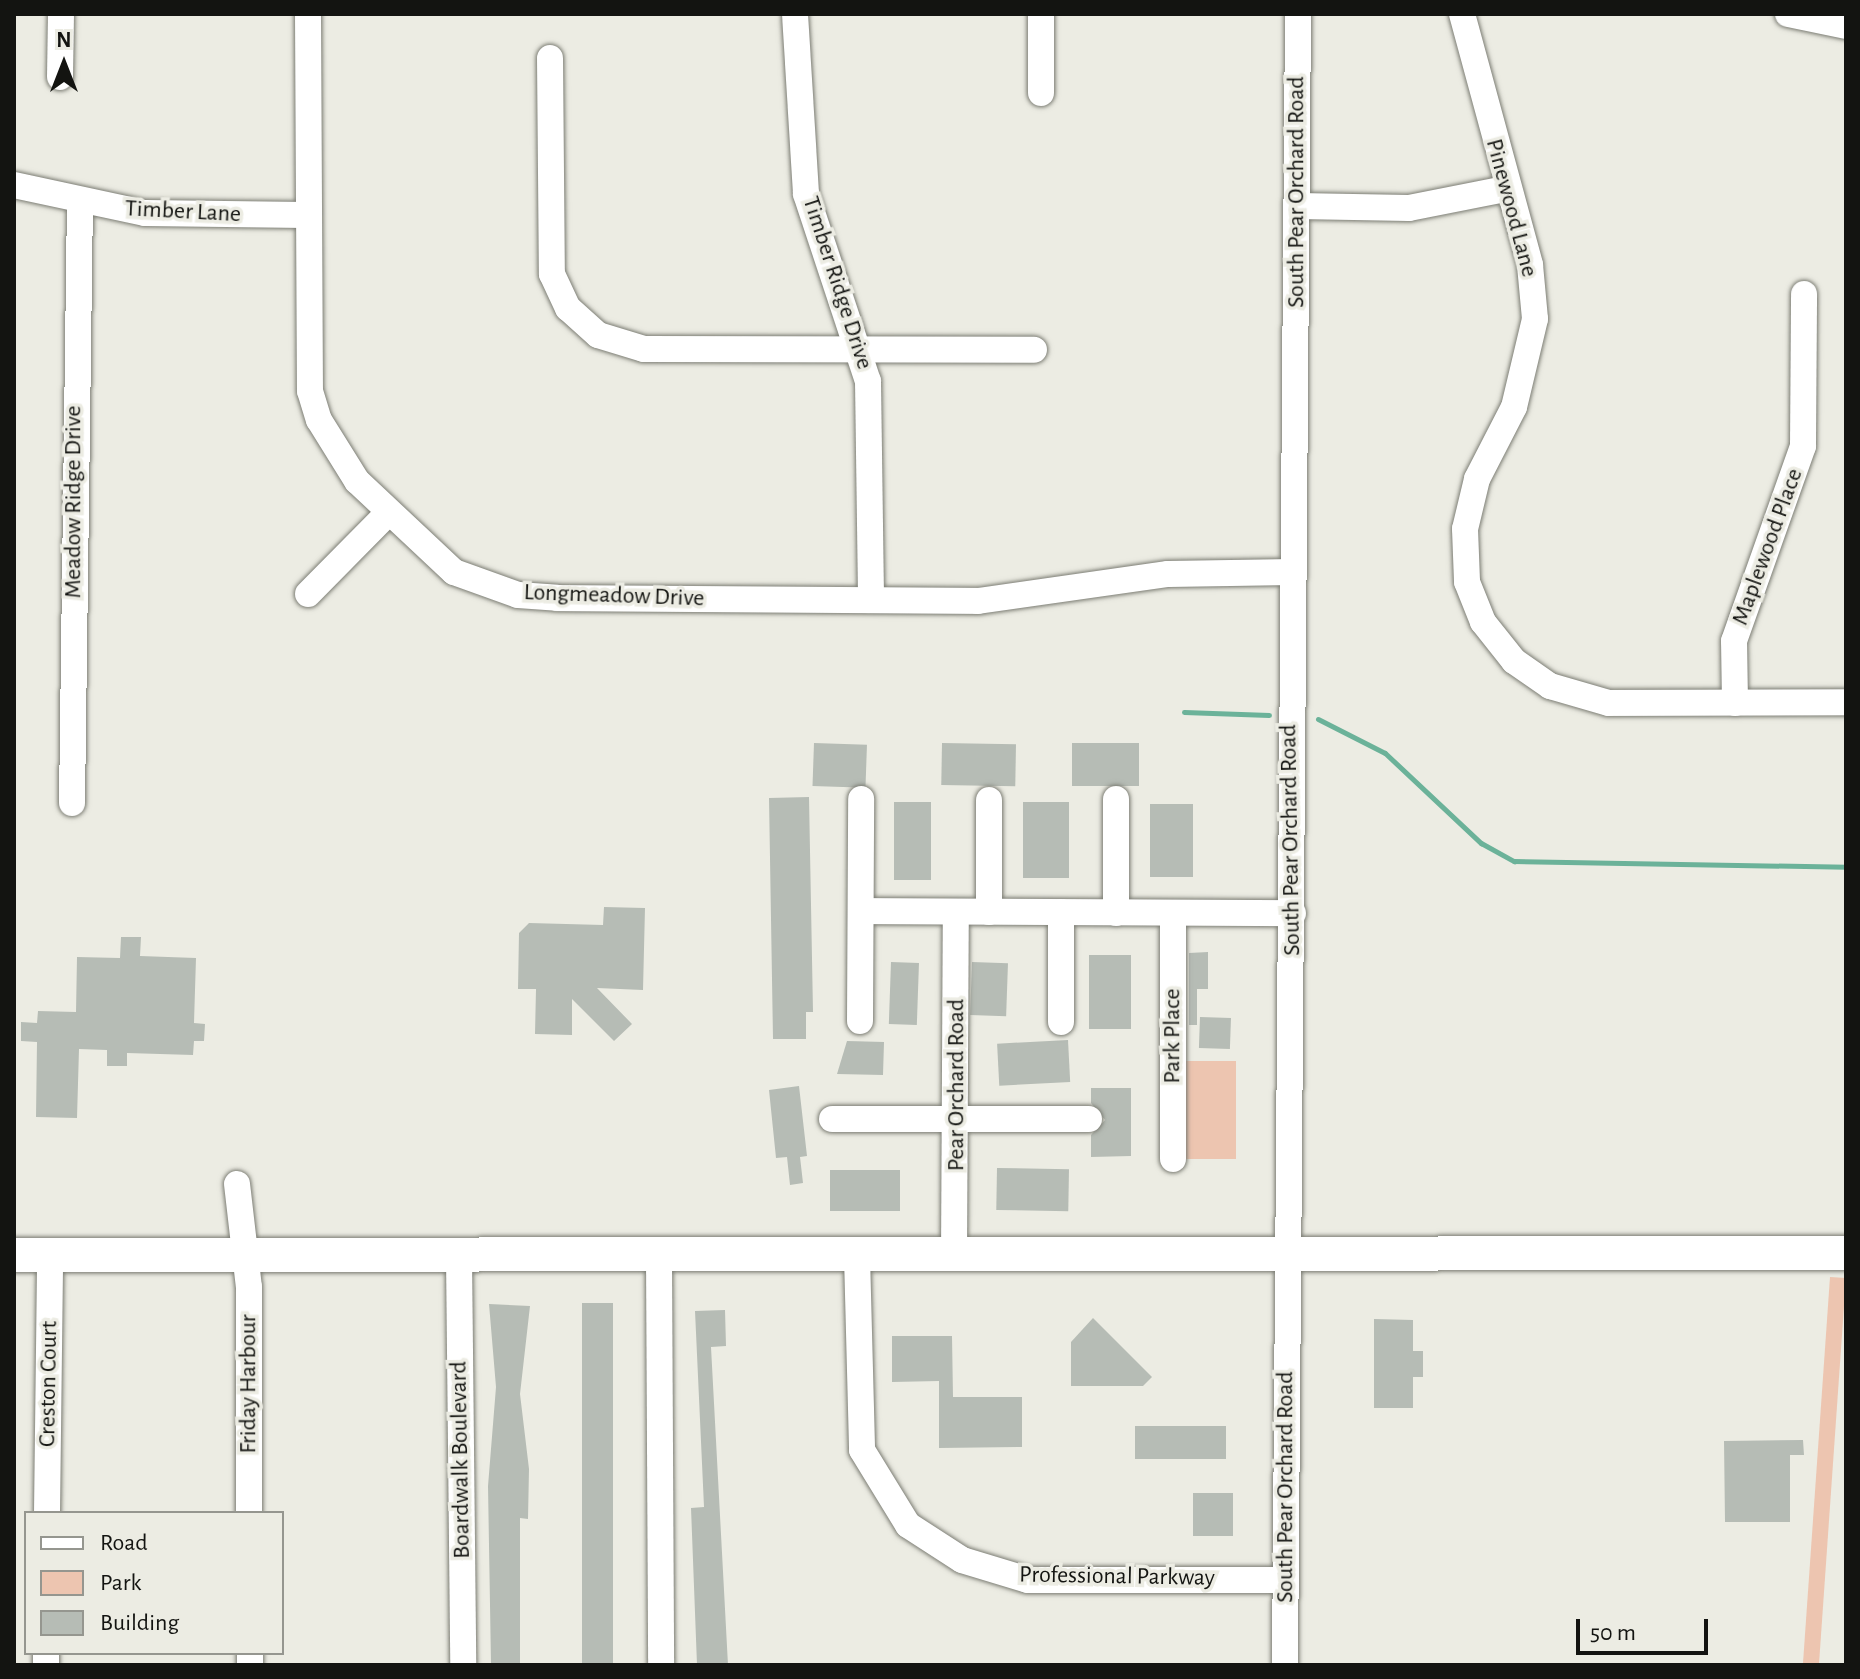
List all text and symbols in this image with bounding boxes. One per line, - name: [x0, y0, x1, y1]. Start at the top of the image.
- north arrow: [24, 24, 104, 104]
- text: N: [56, 29, 72, 51]
- street label: South Pear Orchard Road: [1283, 76, 1311, 308]
- street label: Pinewood Lane: [1479, 136, 1543, 280]
- street label: Timber Ridge Drive: [795, 193, 879, 373]
- street label: Timber Lane: [124, 195, 242, 229]
- street label: Meadow Ridge Drive: [60, 406, 88, 598]
- street label: Maplewood Place: [1726, 465, 1810, 629]
- street label: Longmeadow Drive: [523, 578, 705, 614]
- street label: South Pear Orchard Road: [1275, 724, 1307, 956]
- street label: Park Place: [1159, 988, 1187, 1084]
- street label: Pear Orchard Road: [943, 999, 971, 1171]
- street label: Friday Harbour: [235, 1315, 263, 1453]
- street label: Creston Court: [34, 1321, 64, 1447]
- street label: Boardwalk Boulevard: [445, 1361, 477, 1559]
- street label: South Pear Orchard Road: [1272, 1371, 1300, 1603]
- legend: [24, 1511, 284, 1655]
- text: Road: [100, 1531, 148, 1555]
- street label: Professional Parkway: [1019, 1561, 1215, 1593]
- text: Park: [100, 1571, 141, 1595]
- scale bar: [1580, 1603, 1712, 1653]
- text: Building: [100, 1611, 179, 1635]
- text: 50 m: [1590, 1621, 1636, 1645]

